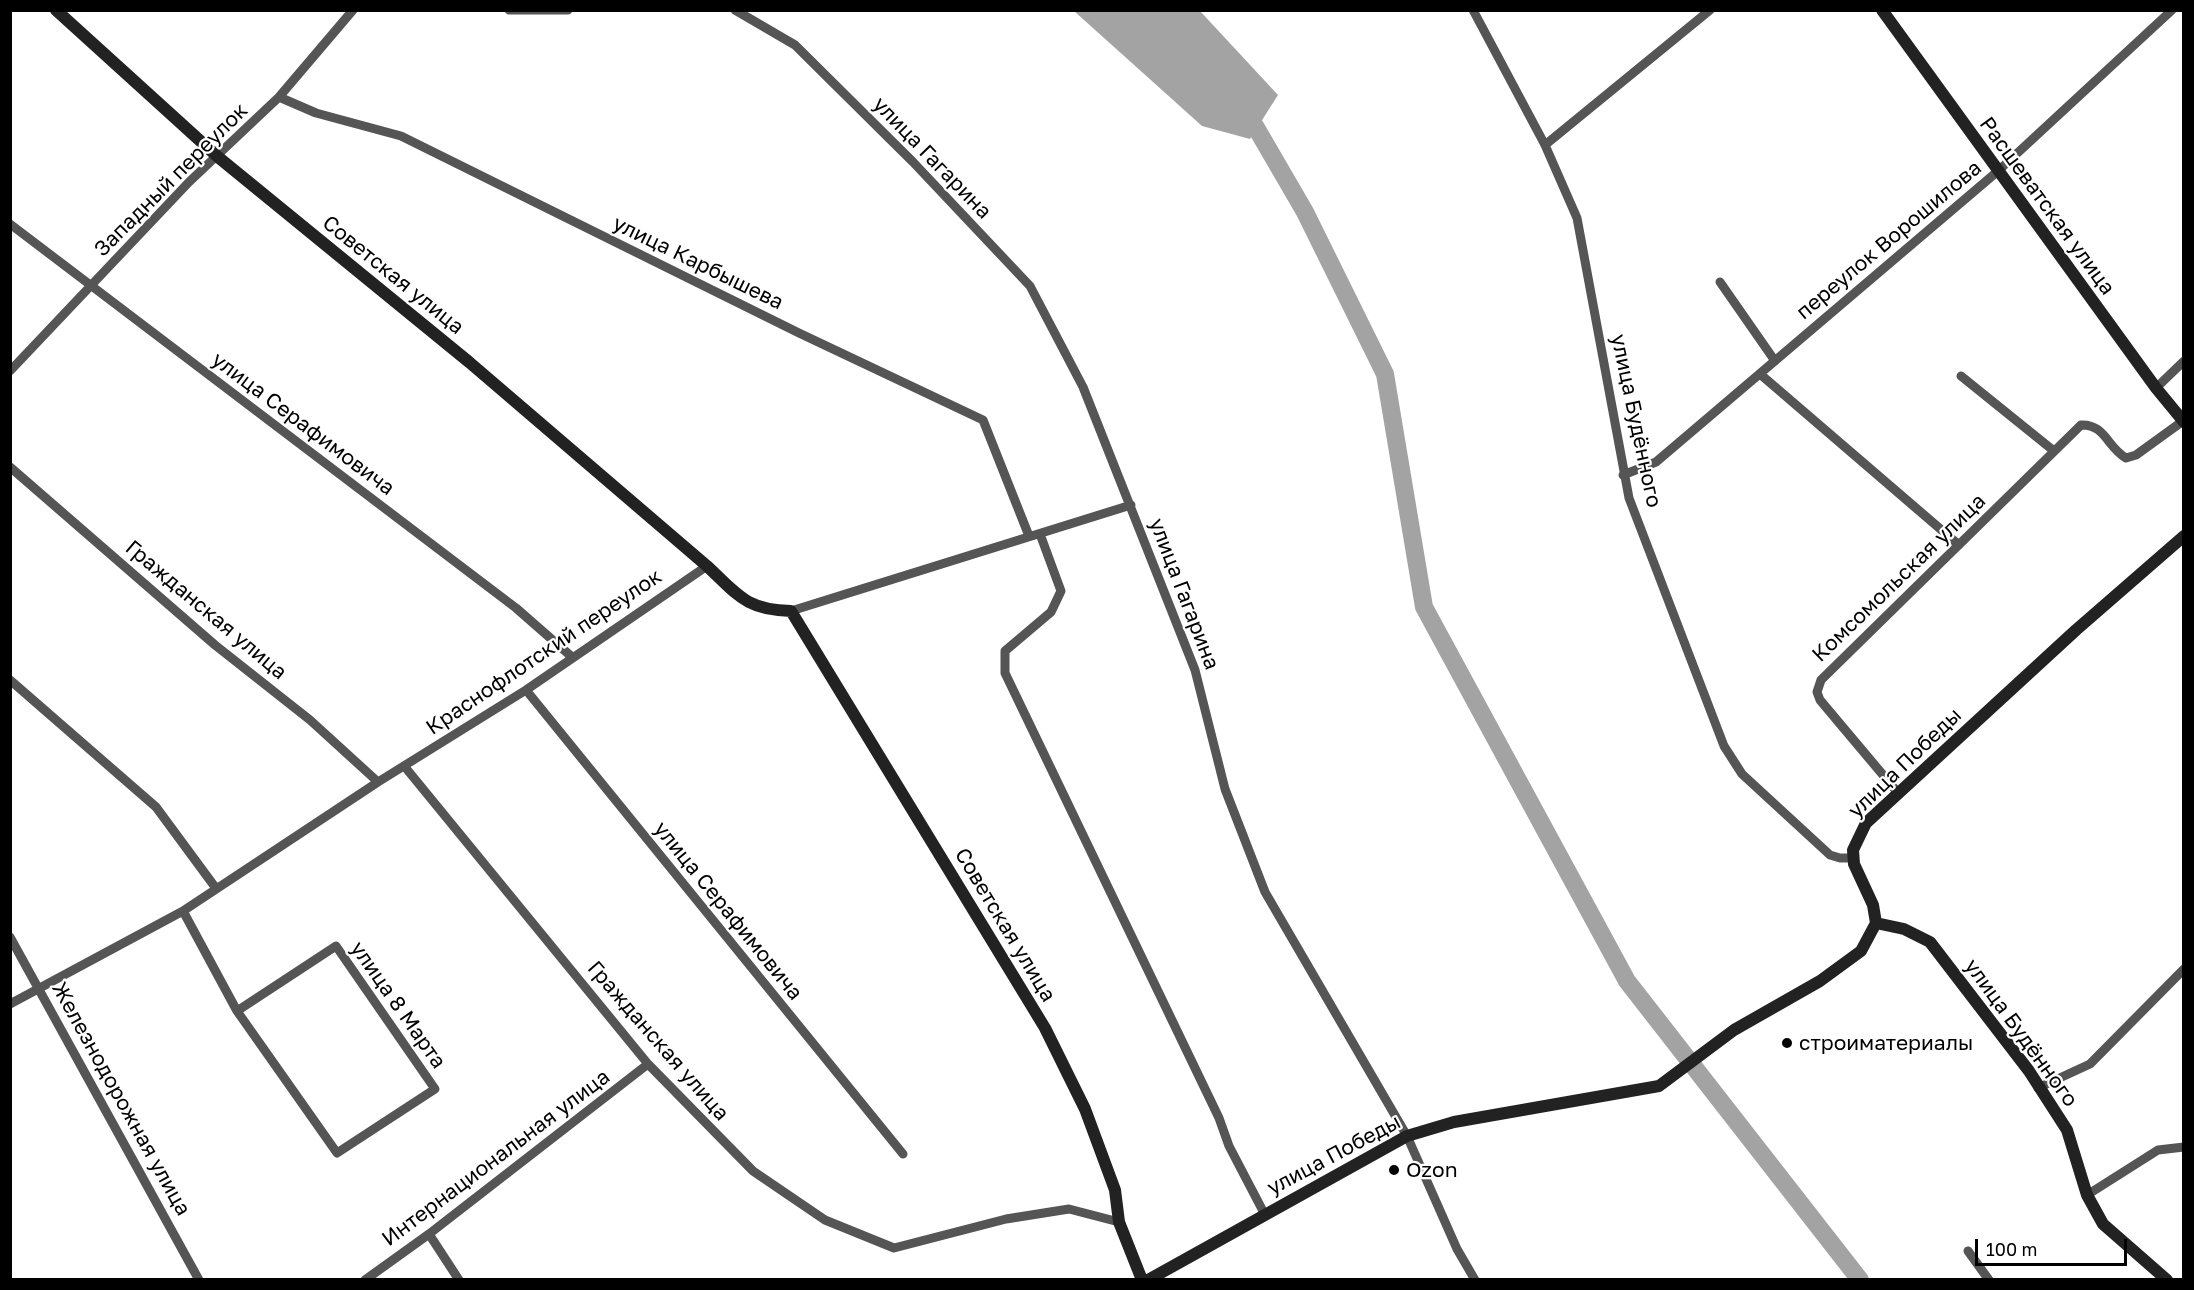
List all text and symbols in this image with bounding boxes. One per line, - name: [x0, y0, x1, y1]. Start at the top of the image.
- street label: улица Гагарина: [867, 92, 997, 224]
- street label: Западный переулок: [89, 98, 253, 262]
- street label: Расшеватская улица: [1974, 112, 2120, 300]
- street label: переулок Ворошилова: [1791, 155, 1987, 325]
- street label: Советская улица: [317, 210, 469, 340]
- street label: улица Карбышева: [609, 211, 787, 315]
- street label: улица Будённого: [1605, 332, 1667, 510]
- street label: улица Серафимовича: [207, 347, 399, 501]
- street label: Комсомольская улица: [1807, 489, 1991, 667]
- street label: улица Гагарина: [1144, 515, 1224, 673]
- street label: Гражданская улица: [120, 535, 292, 685]
- street label: Краснофлотский переулок: [421, 564, 667, 740]
- street label: улица Победы: [1843, 703, 1967, 823]
- street label: улица Серафимовича: [648, 817, 808, 1005]
- street label: Советская улица: [949, 844, 1061, 1006]
- street label: улица 8 Марта: [345, 937, 451, 1073]
- street label: улица Будённого: [1959, 954, 2083, 1112]
- street label: Гражданская улица: [582, 956, 734, 1126]
- street label: Железнодорожная улица: [46, 978, 196, 1220]
- place label: строиматериалы: [1799, 1030, 1973, 1056]
- marker: строиматериалы: [1780, 1036, 1794, 1050]
- street label: Интернациональная улица: [377, 1064, 615, 1252]
- street label: улица Победы: [1263, 1109, 1405, 1201]
- place label: Ozon: [1406, 1157, 1458, 1183]
- marker: Ozon: [1387, 1163, 1401, 1177]
- scale bar: [1978, 1227, 2130, 1265]
- text: 100 m: [1986, 1238, 2037, 1260]

